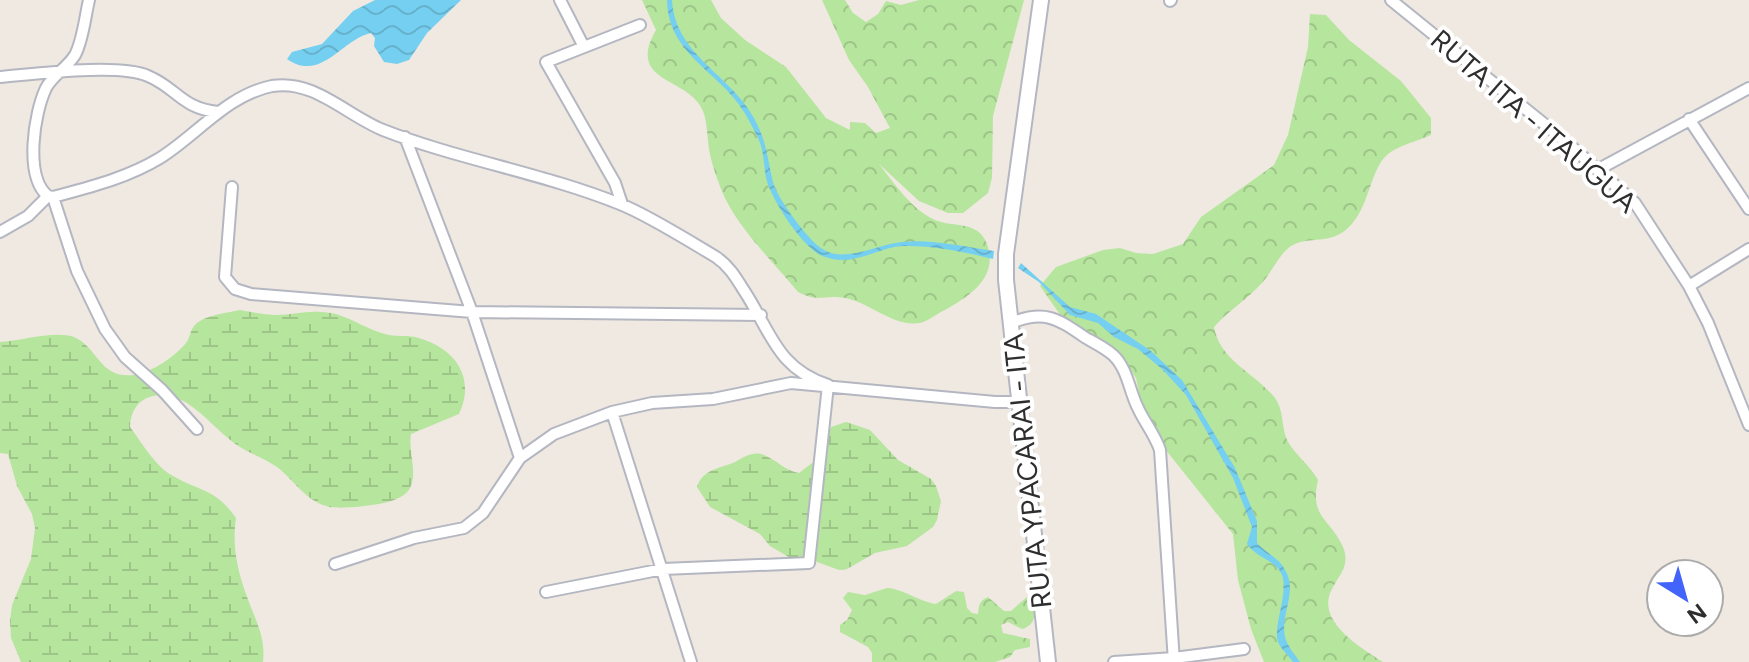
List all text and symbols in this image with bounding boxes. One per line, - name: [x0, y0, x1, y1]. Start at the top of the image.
- street label: RUTA ITA - ITAUGUA: [1424, 22, 1644, 220]
- street label: RUTA YPACARAI - ITA: [996, 332, 1058, 610]
- north arrow: [1645, 558, 1725, 638]
- text: N: [1682, 598, 1712, 629]

